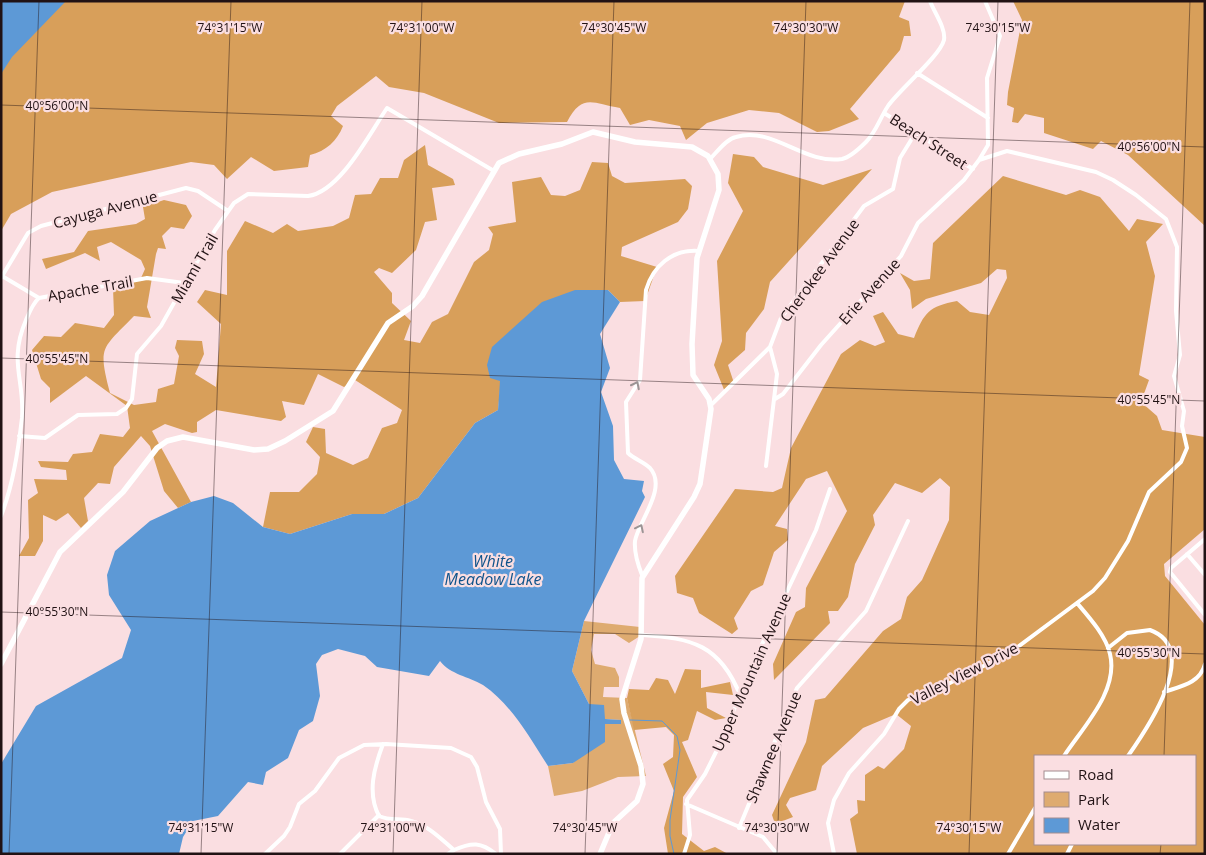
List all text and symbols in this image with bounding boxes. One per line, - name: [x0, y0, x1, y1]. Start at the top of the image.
- text: 74°31'15"W: [198, 19, 262, 36]
- text: 74°31'00"W: [390, 19, 454, 36]
- text: 74°30'45"W: [582, 19, 646, 36]
- text: 74°30'30"W: [774, 19, 838, 36]
- text: 74°30'15"W: [966, 19, 1030, 36]
- text: 40°56'00"N: [26, 97, 88, 114]
- street label: Beach Street: [886, 108, 972, 174]
- text: 40°56'00"N: [1118, 138, 1180, 155]
- street label: Cayuga Avenue: [51, 185, 159, 233]
- street label: Cherokee Avenue: [775, 214, 863, 326]
- street label: Miami Trail: [166, 229, 222, 307]
- street label: Erie Avenue: [834, 254, 904, 328]
- street label: Apache Trail: [46, 271, 134, 305]
- text: 40°55'45"N: [26, 350, 88, 367]
- one-way arrow: [630, 381, 640, 390]
- text: 40°55'45"N: [1118, 391, 1180, 408]
- one-way arrow: [634, 524, 644, 533]
- water label: White Meadow Lake: [445, 550, 541, 590]
- street label: Upper Mountain Avenue: [707, 590, 795, 754]
- text: 40°55'30"N: [26, 603, 88, 620]
- street label: Valley View Drive: [907, 637, 1021, 709]
- text: 40°55'30"N: [1118, 644, 1180, 661]
- street label: Shawnee Avenue: [740, 688, 806, 806]
- legend: [1034, 755, 1196, 845]
- text: Road: [1078, 764, 1114, 784]
- text: Park: [1078, 789, 1109, 809]
- text: Water: [1078, 814, 1120, 834]
- text: 74°31'15"W: [169, 819, 233, 836]
- text: 74°31'00"W: [361, 819, 425, 836]
- text: 74°30'45"W: [553, 819, 617, 836]
- text: 74°30'30"W: [745, 819, 809, 836]
- text: 74°30'15"W: [937, 819, 1001, 836]

